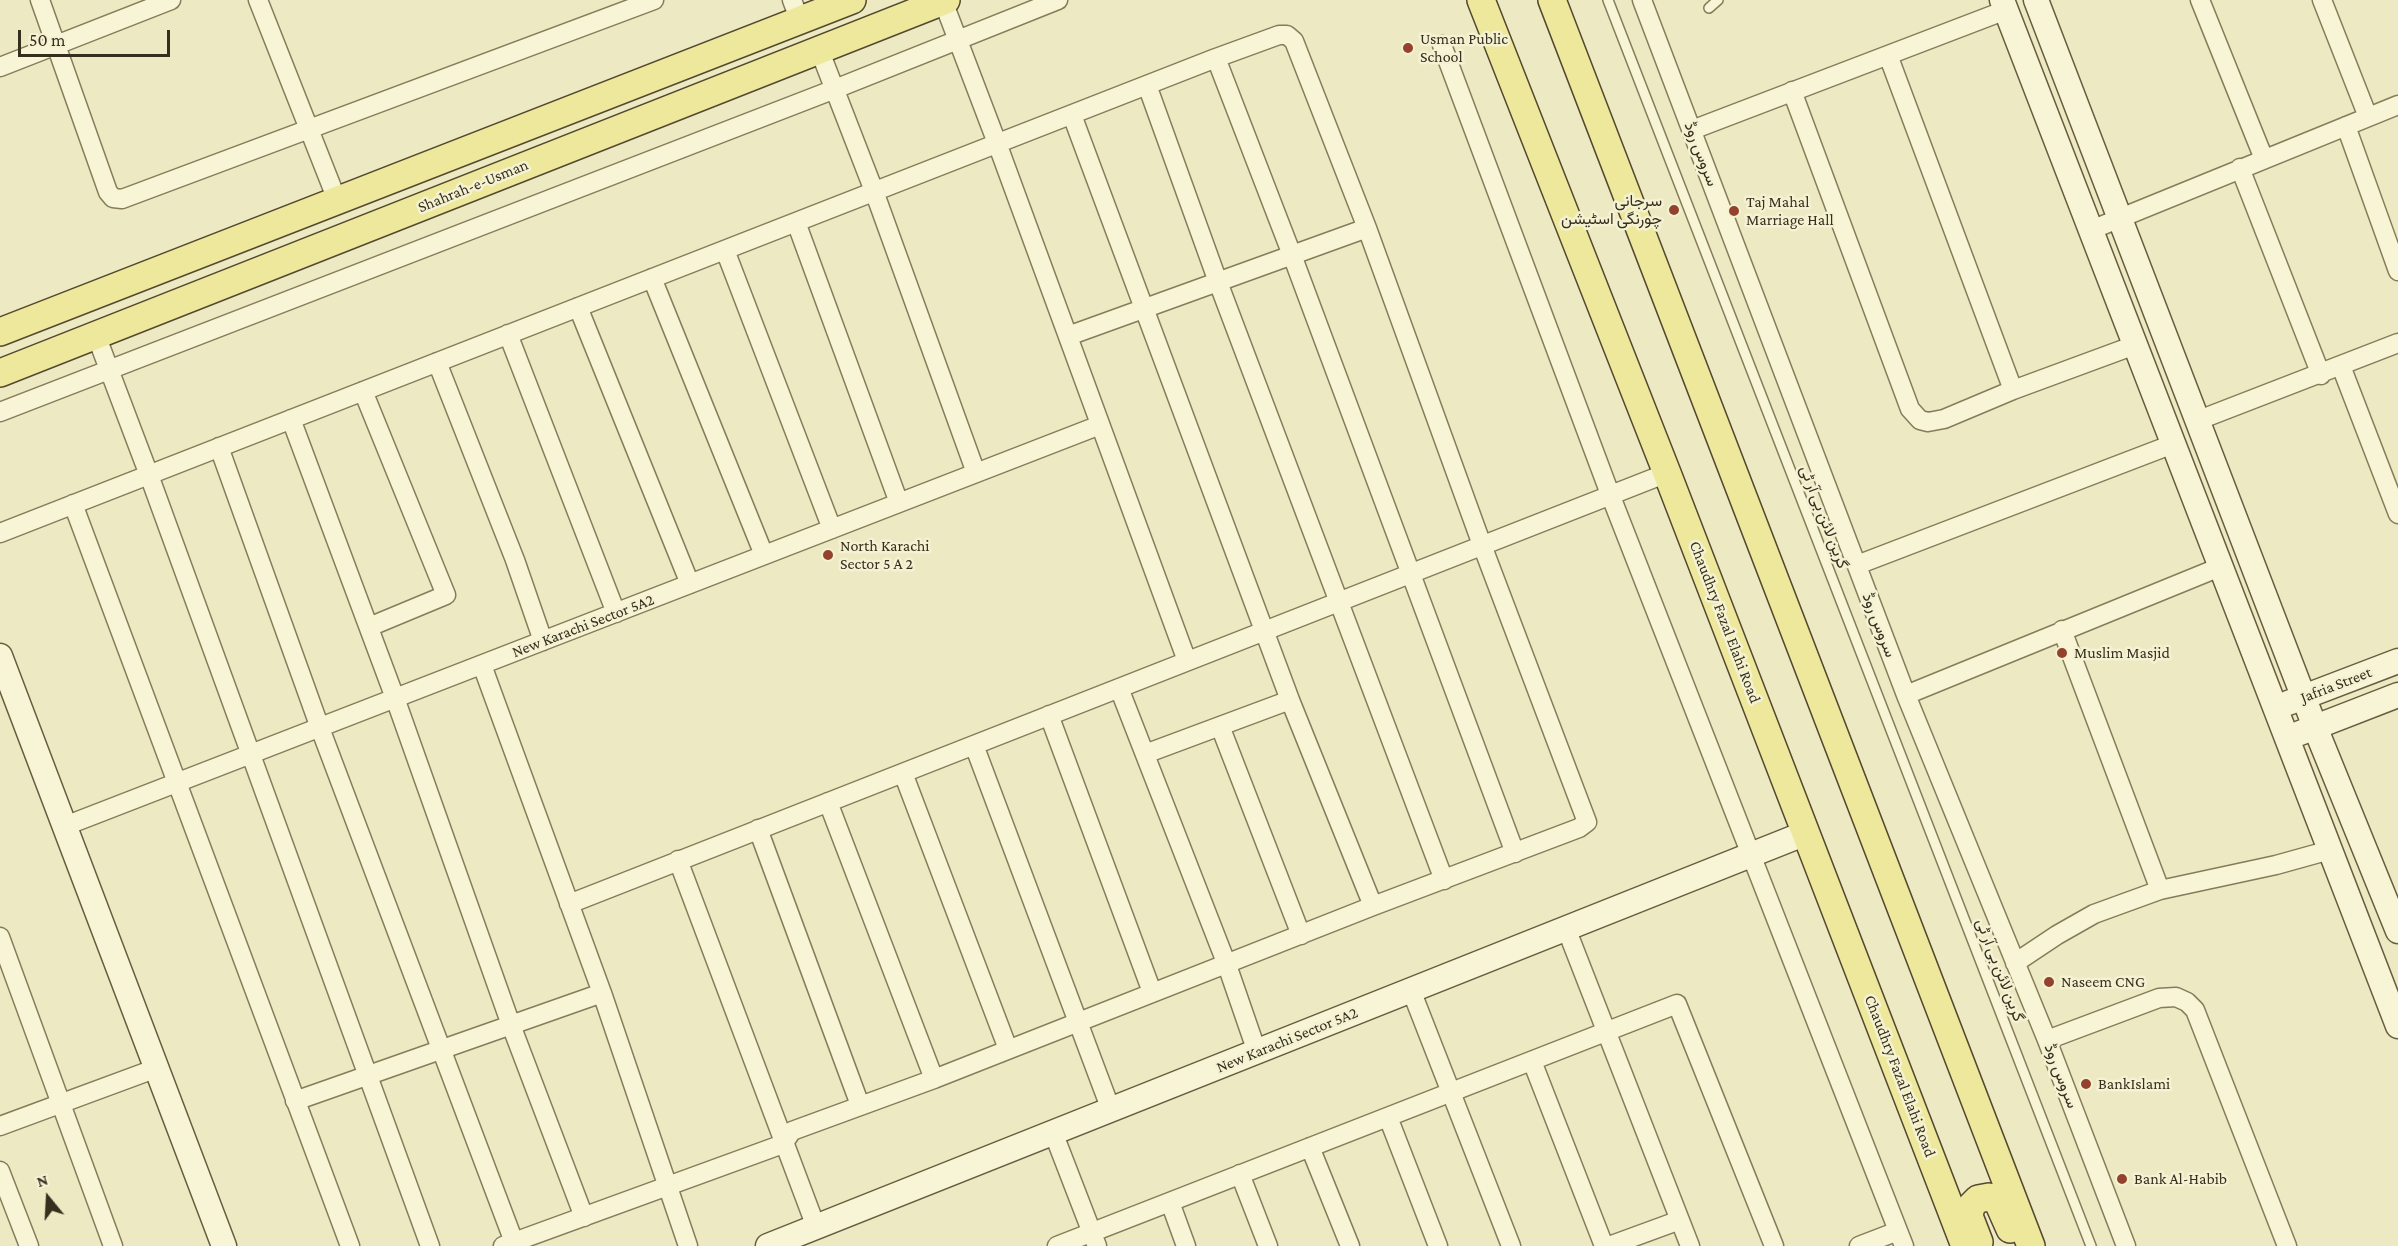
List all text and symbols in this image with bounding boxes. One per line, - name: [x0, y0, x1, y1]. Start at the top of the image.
- scale bar: [21, 18, 172, 56]
- place label: Usman Public School: [1420, 29, 1508, 67]
- text: 50 m: [29, 30, 66, 50]
- marker: Usman Public School: [1401, 41, 1415, 55]
- street label: سروس روڈ: [1680, 119, 1722, 189]
- street label: Shahrah-e-Usman: [415, 155, 531, 217]
- place label: سرجانی چورنگی اسٹیشن: [1561, 191, 1662, 229]
- place label: Taj Mahal Marriage Hall: [1746, 192, 1834, 230]
- marker: سرجانی چورنگی اسٹیشن: [1667, 203, 1681, 217]
- marker: Taj Mahal Marriage Hall: [1727, 204, 1741, 218]
- street label: گرین لائن بی آر ٹی: [1796, 463, 1852, 571]
- place label: North Karachi Sector 5 A 2: [840, 536, 930, 574]
- street label: Chaudhry Fazal Elahi Road: [1685, 538, 1765, 706]
- marker: North Karachi Sector 5 A 2: [821, 548, 835, 562]
- street label: New Karachi Sector 5A2: [509, 590, 657, 662]
- street label: سروس روڈ: [1858, 590, 1900, 660]
- place label: Muslim Masjid: [2074, 643, 2170, 663]
- marker: Muslim Masjid: [2055, 646, 2069, 660]
- street label: Jafria Street: [2298, 663, 2374, 707]
- street label: گرین لائن بی آر ٹی: [1972, 916, 2028, 1024]
- place label: Naseem CNG: [2061, 972, 2145, 992]
- marker: Naseem CNG: [2042, 975, 2056, 989]
- street label: Chaudhry Fazal Elahi Road: [1860, 992, 1940, 1160]
- street label: New Karachi Sector 5A2: [1214, 1003, 1360, 1077]
- street label: سروس روڈ: [2040, 1041, 2082, 1111]
- place label: BankIslami: [2098, 1074, 2170, 1094]
- marker: BankIslami: [2079, 1077, 2093, 1091]
- north arrow: [18, 1168, 78, 1228]
- place label: Bank Al-Habib: [2134, 1169, 2227, 1189]
- text: N: [34, 1171, 50, 1190]
- marker: Bank Al-Habib: [2115, 1172, 2129, 1186]

